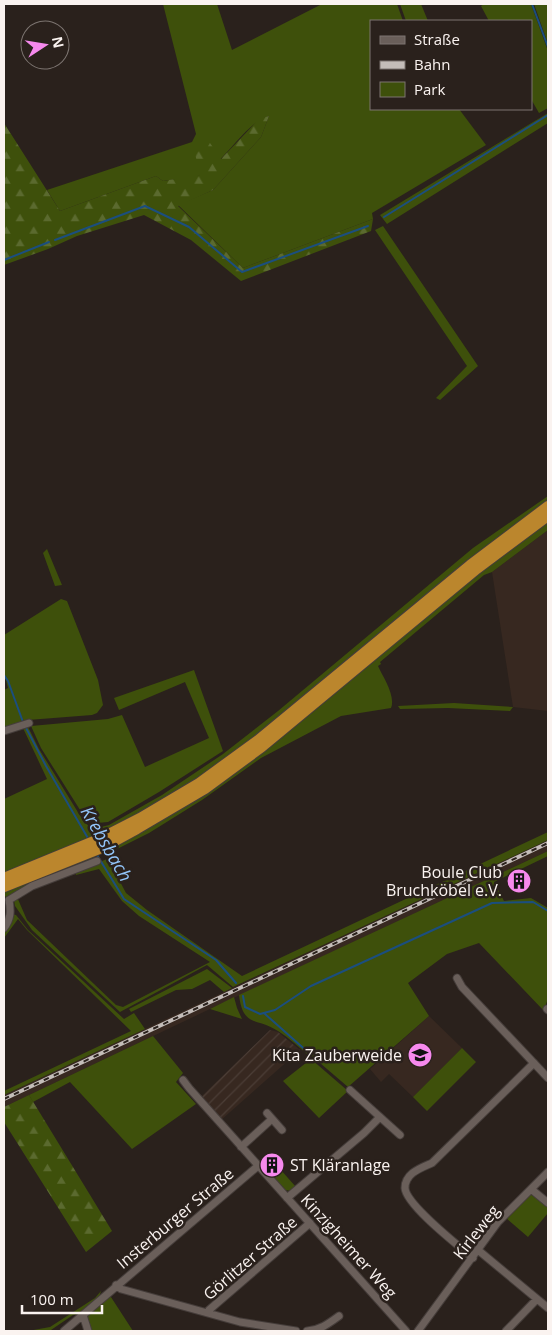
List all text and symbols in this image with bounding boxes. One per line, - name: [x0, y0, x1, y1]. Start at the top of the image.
- north arrow: [20, 20, 70, 70]
- legend: [370, 20, 532, 110]
- text: Straße: [414, 29, 460, 49]
- text: N: [48, 35, 69, 50]
- text: Bahn: [414, 54, 450, 74]
- text: Park: [414, 79, 445, 99]
- water label: Krebsbach: [76, 801, 138, 886]
- place label: Boule Club Bruchköbel e.V.: [386, 861, 502, 901]
- building icon: Boule Club Bruchköbel e.V.: [506, 868, 532, 894]
- school or university icon: Kita Zauberweide: [407, 1042, 433, 1068]
- place label: Kita Zauberweide: [272, 1044, 402, 1066]
- building icon: ST Kläranlage: [259, 1152, 285, 1178]
- place label: ST Kläranlage: [290, 1154, 390, 1176]
- street label: Insterburger Straße: [112, 1162, 238, 1274]
- street label: Kinzigheimer Weg: [296, 1189, 402, 1303]
- street label: Kirleweg: [448, 1200, 504, 1264]
- street label: Görlitzer Straße: [198, 1211, 302, 1305]
- scale bar: [22, 1282, 102, 1314]
- text: 100 m: [30, 1289, 74, 1309]

